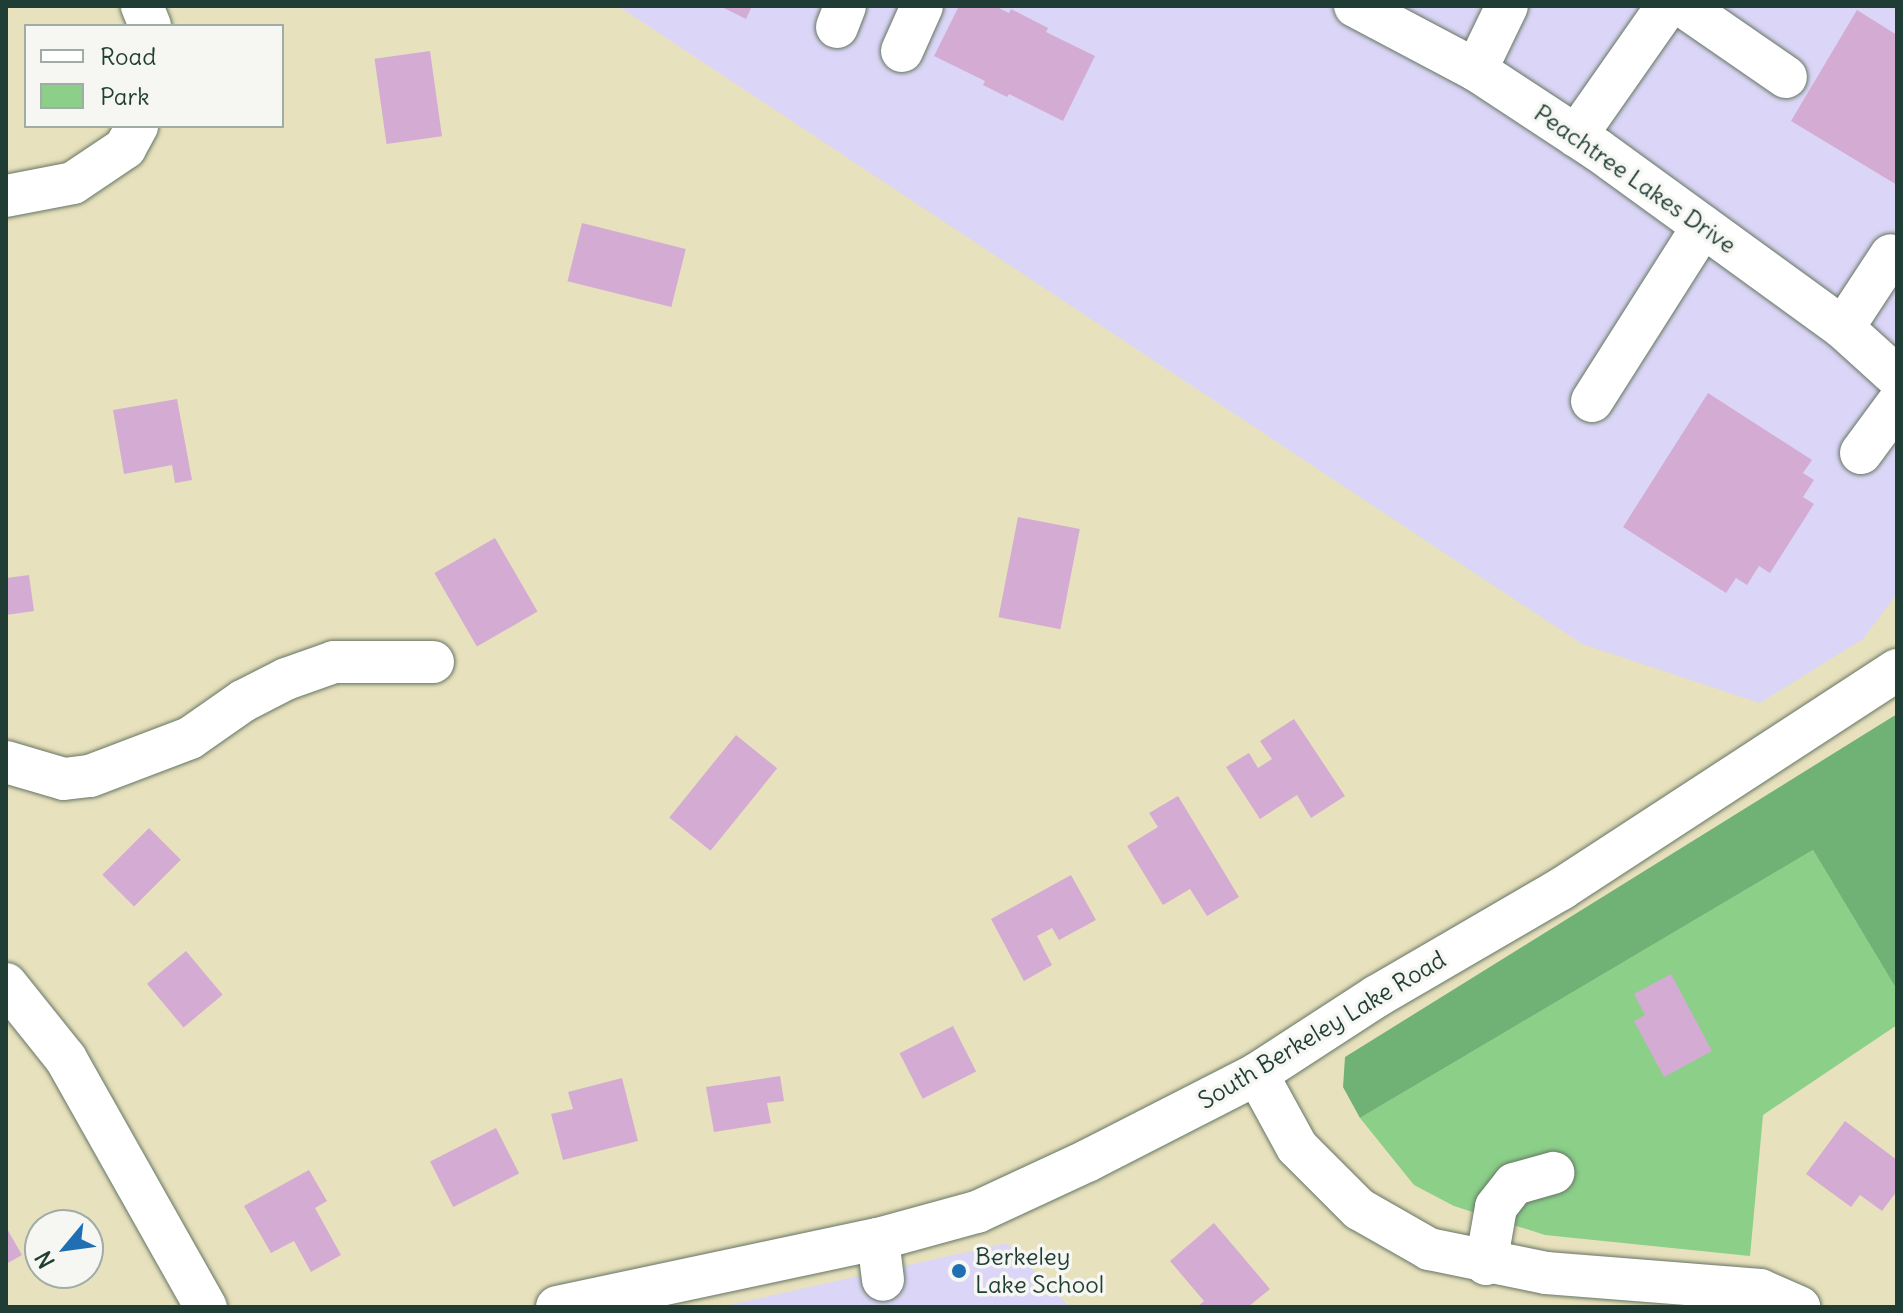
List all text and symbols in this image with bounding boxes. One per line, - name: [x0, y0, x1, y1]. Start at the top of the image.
- legend: [24, 24, 284, 128]
- text: Road: [100, 41, 156, 71]
- text: Park: [100, 81, 150, 111]
- street label: Peachtree Lakes Drive: [1529, 98, 1741, 260]
- street label: South Berkeley Lake Road: [1193, 945, 1451, 1115]
- north arrow: [24, 1209, 104, 1289]
- place label: Berkeley Lake School: [975, 1243, 1104, 1299]
- text: N: [29, 1246, 61, 1273]
- marker: Berkeley Lake School: [950, 1262, 968, 1280]

